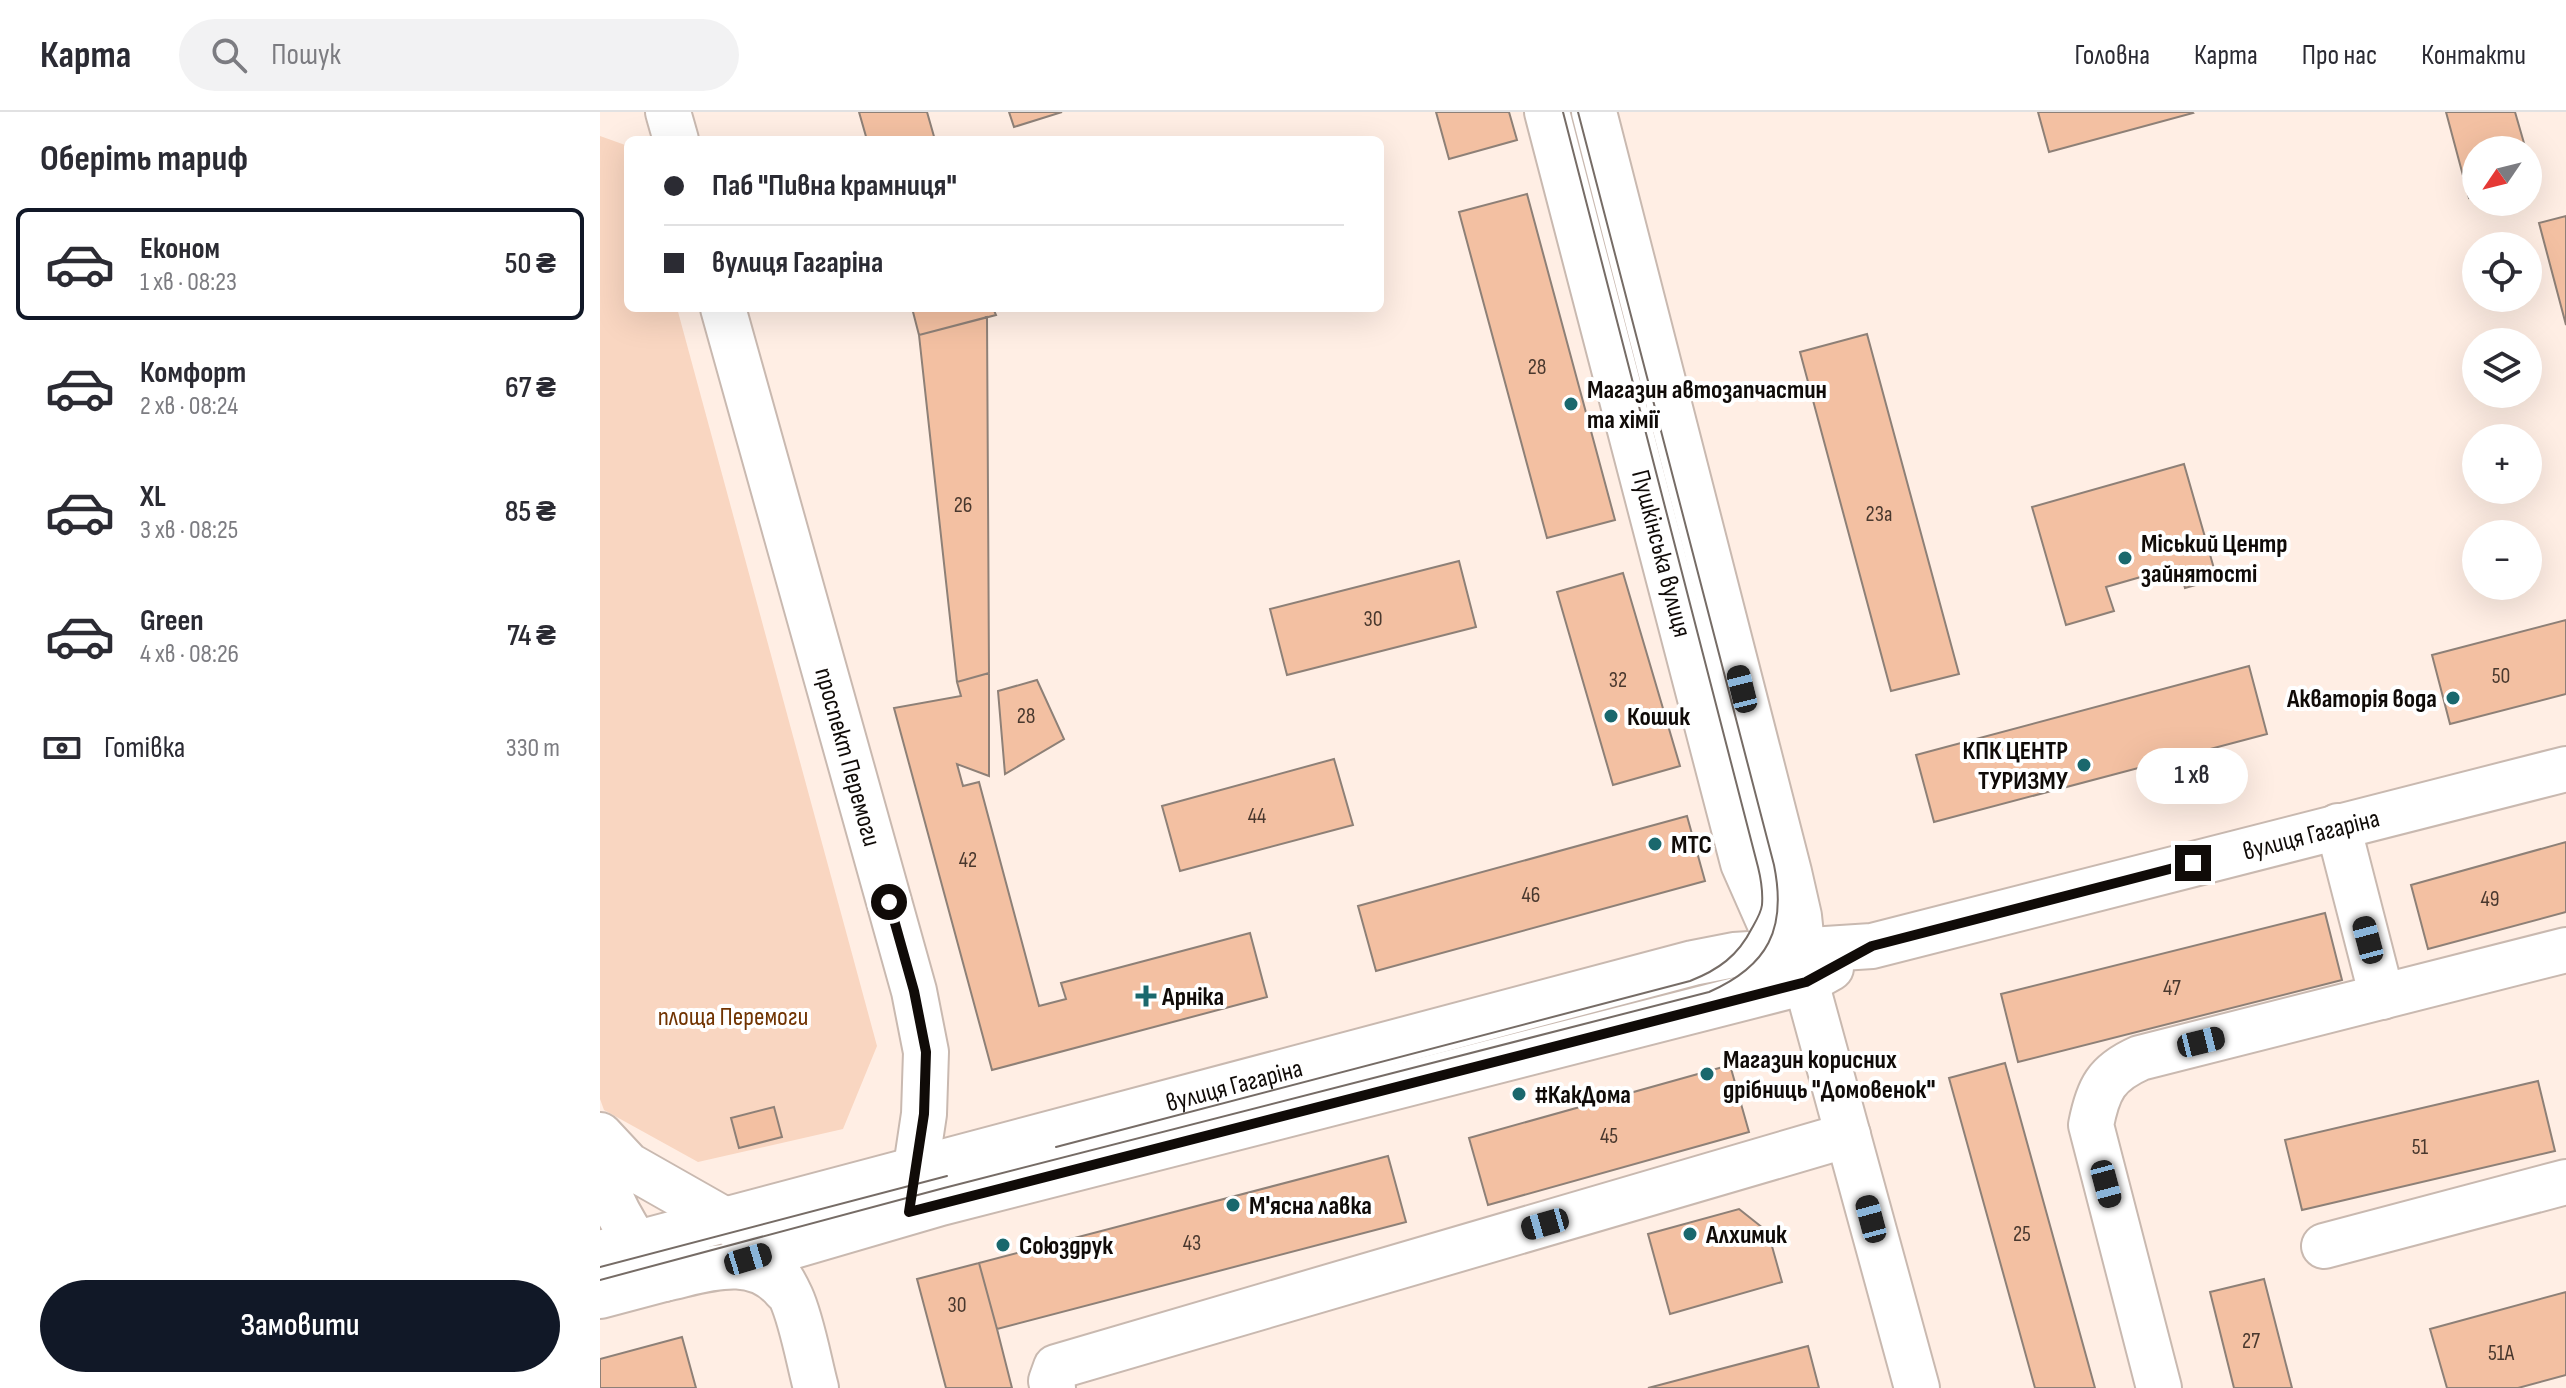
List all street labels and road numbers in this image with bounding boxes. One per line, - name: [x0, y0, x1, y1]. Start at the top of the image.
- street label: Пушкінська вулиця: [1624, 467, 1697, 641]
- street label: проспект Перемоги: [807, 664, 887, 850]
- street label: вулиця Гагаріна: [2240, 803, 2383, 868]
- street label: вулиця Гагаріна: [1163, 1053, 1306, 1119]

